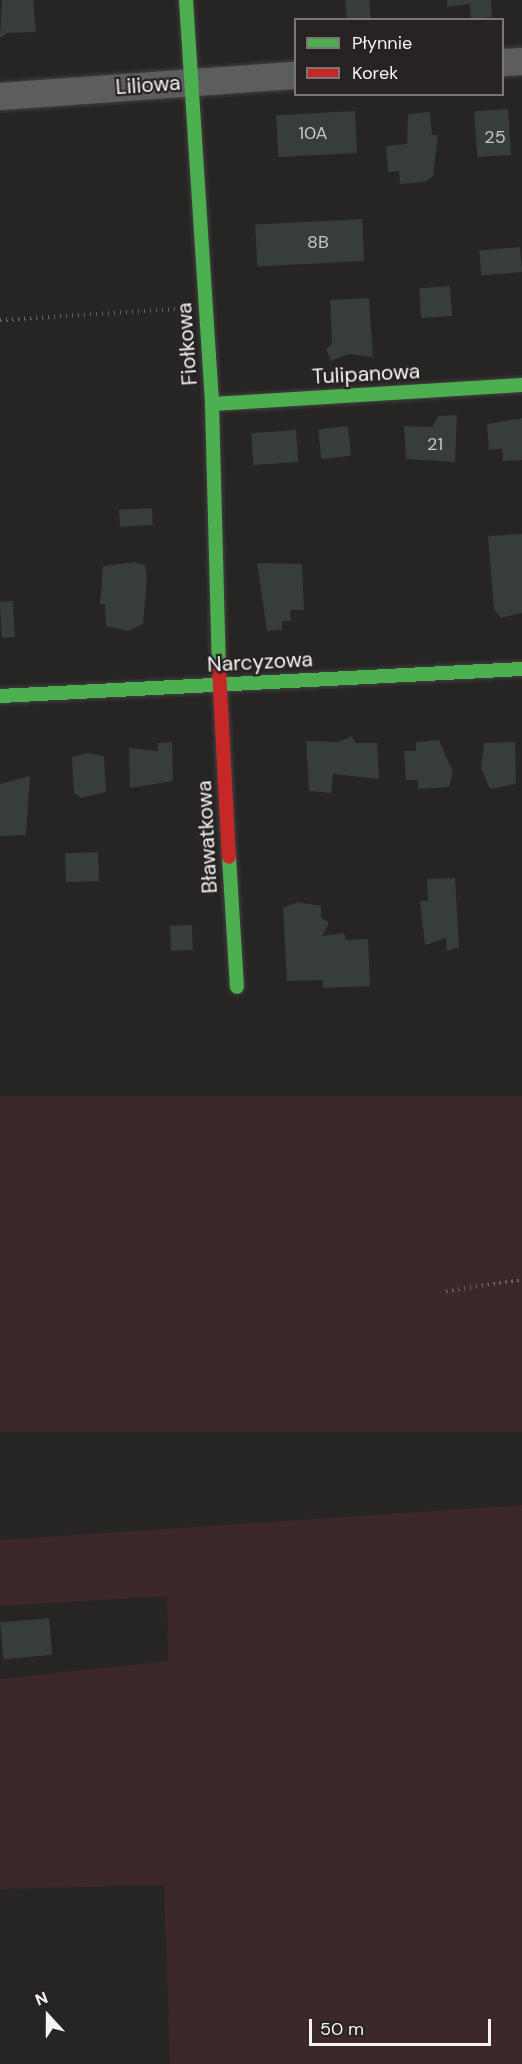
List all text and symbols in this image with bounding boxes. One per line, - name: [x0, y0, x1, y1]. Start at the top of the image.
- legend: [294, 18, 504, 96]
- text: Płynnie: [352, 31, 412, 55]
- text: Korek: [352, 61, 398, 85]
- street label: Liliowa: [115, 70, 181, 100]
- house number: 10A: [298, 122, 328, 144]
- house number: 25: [484, 126, 506, 148]
- house number: 8B: [307, 231, 329, 253]
- street label: Fiołkowa: [172, 302, 202, 386]
- street label: Tulipanowa: [311, 359, 421, 389]
- house number: 21: [427, 433, 443, 455]
- street label: Narcyzowa: [207, 647, 313, 677]
- street label: Bławatkowa: [191, 780, 223, 894]
- north arrow: [18, 1986, 78, 2046]
- text: N: [32, 1987, 51, 2011]
- scale bar: [312, 2007, 494, 2045]
- text: 50 m: [320, 2017, 364, 2041]

